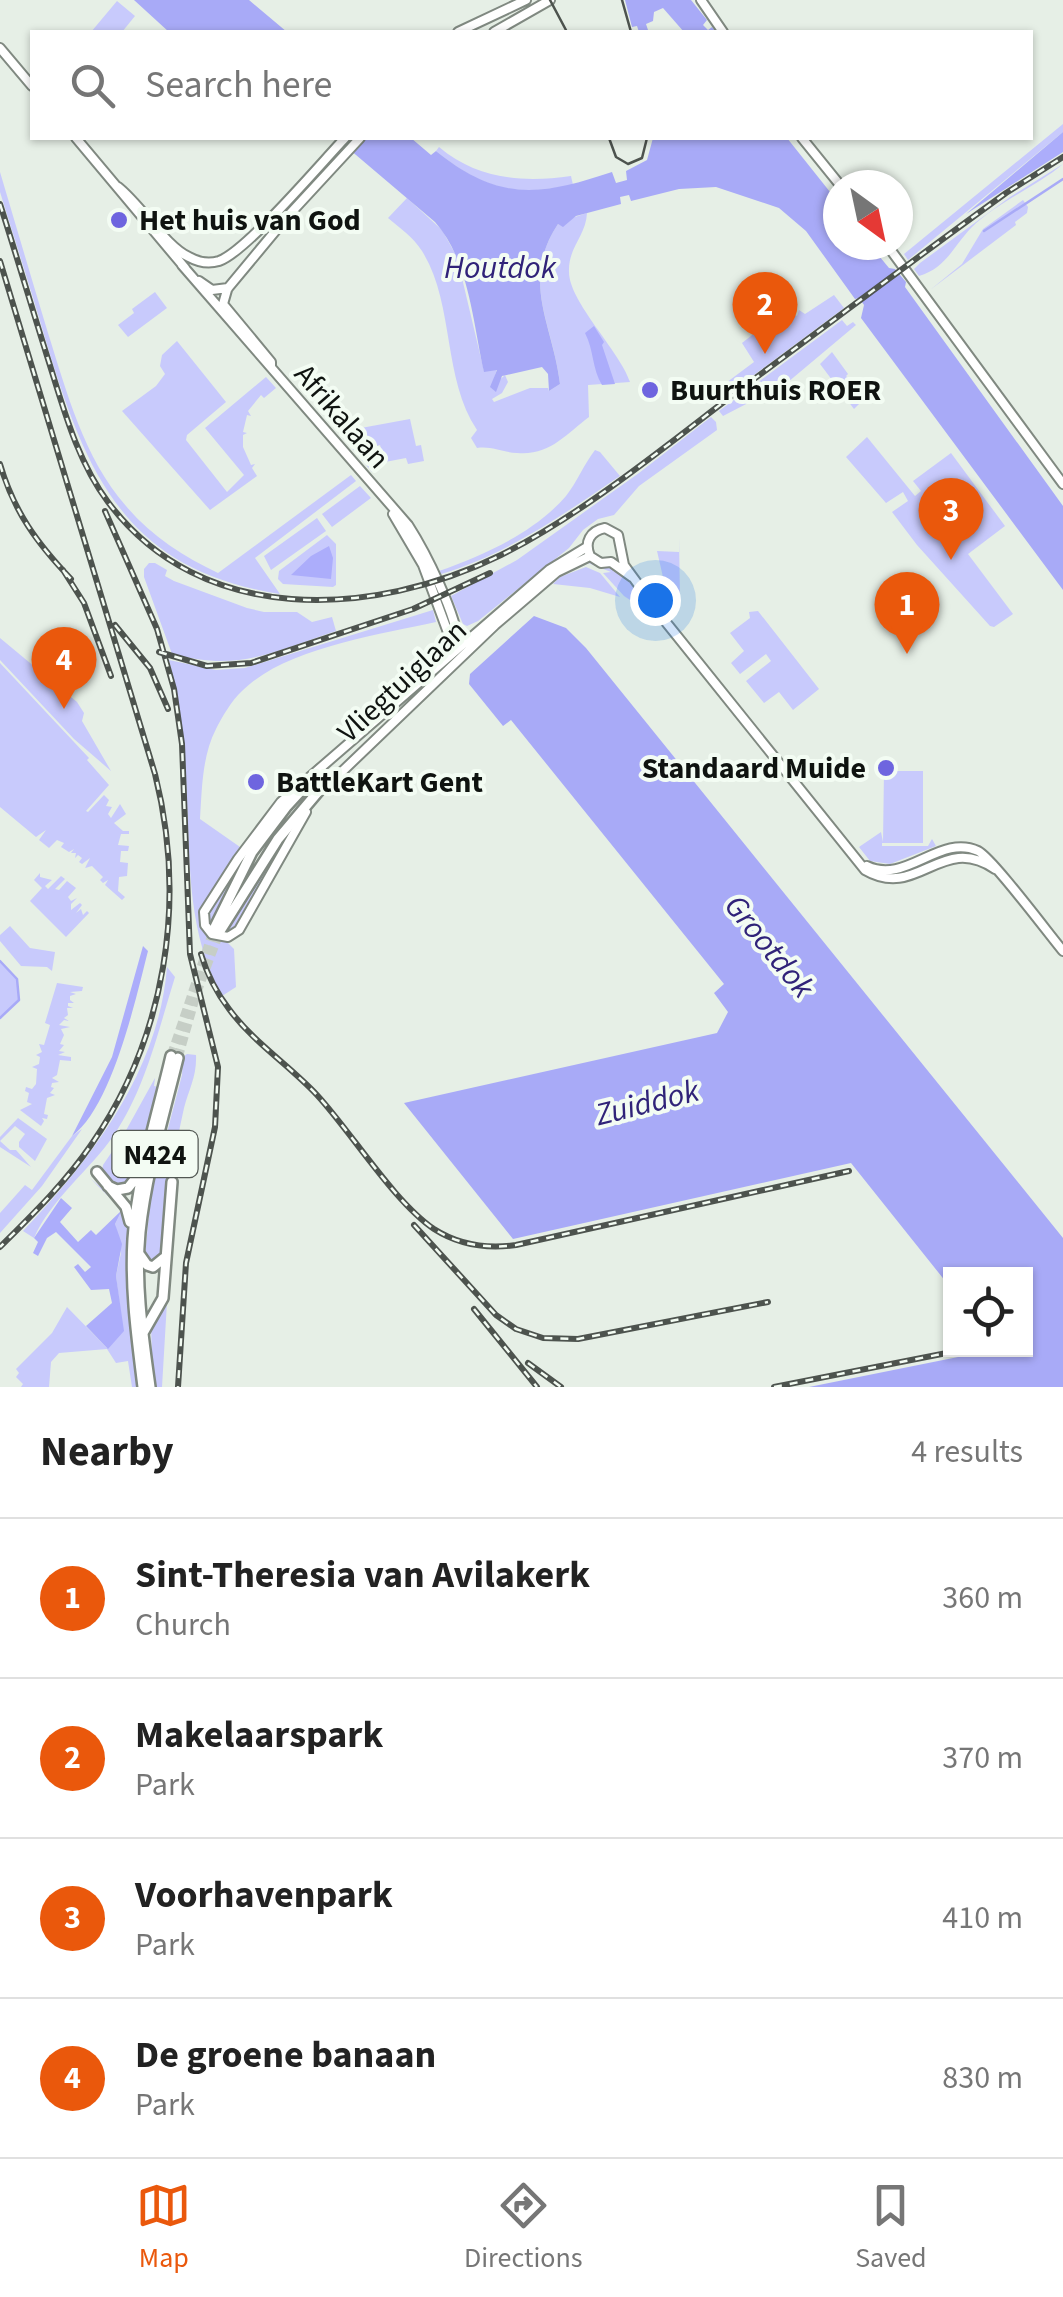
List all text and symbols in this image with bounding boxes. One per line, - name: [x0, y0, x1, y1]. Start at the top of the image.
- search box: [30, 30, 1033, 140]
- icon: search: [65, 58, 120, 113]
- text: Search here: [145, 58, 332, 112]
- north arrow: [823, 170, 913, 260]
- place label: Het huis van God: [139, 199, 361, 242]
- marker: Het huis van God: [108, 209, 130, 231]
- water label: Houtdok: [444, 245, 557, 291]
- pin: 2: [732, 272, 798, 354]
- street label: Afrikalaan: [284, 354, 399, 478]
- place label: Buurthuis ROER: [670, 369, 881, 412]
- marker: Buurthuis ROER: [639, 379, 661, 401]
- pin: 3: [918, 478, 984, 560]
- pin: 1: [874, 572, 940, 654]
- your location: [630, 575, 681, 626]
- street label: Vliegtuiglaan: [328, 610, 477, 753]
- pin: 4: [32, 626, 96, 709]
- place label: Standaard Muide: [642, 747, 866, 790]
- marker: Standaard Muide: [875, 757, 897, 779]
- place label: BattleKart Gent: [276, 761, 483, 804]
- marker: BattleKart Gent: [245, 771, 267, 793]
- water label: Grootdok: [713, 885, 826, 1009]
- water label: Zuiddok: [590, 1068, 705, 1138]
- road number: N424: [112, 1131, 198, 1177]
- map controls: [943, 1267, 1033, 1357]
- button: locate: [943, 1267, 1033, 1357]
- text: Nearby: [40, 1422, 174, 1482]
- text: 4 results: [911, 1429, 1023, 1475]
- text: Sint-Theresia van Avilakerk: [135, 1548, 590, 1602]
- text: 1: [64, 1575, 81, 1621]
- text: 360 m: [942, 1575, 1023, 1621]
- text: Church: [135, 1602, 231, 1648]
- text: Makelaarspark: [135, 1708, 383, 1762]
- text: 2: [64, 1735, 81, 1781]
- text: 370 m: [942, 1735, 1023, 1781]
- text: Park: [135, 1762, 195, 1808]
- text: Voorhavenpark: [135, 1868, 393, 1922]
- text: 3: [64, 1895, 81, 1941]
- text: 410 m: [942, 1895, 1023, 1941]
- text: Park: [135, 1922, 195, 1968]
- text: De groene banaan: [135, 2028, 436, 2082]
- text: 4: [64, 2055, 81, 2101]
- text: 830 m: [942, 2055, 1023, 2101]
- text: Park: [135, 2082, 195, 2128]
- tab: Map: [136, 2178, 191, 2278]
- tab: Directions: [464, 2178, 583, 2278]
- tab: Saved: [855, 2178, 927, 2278]

